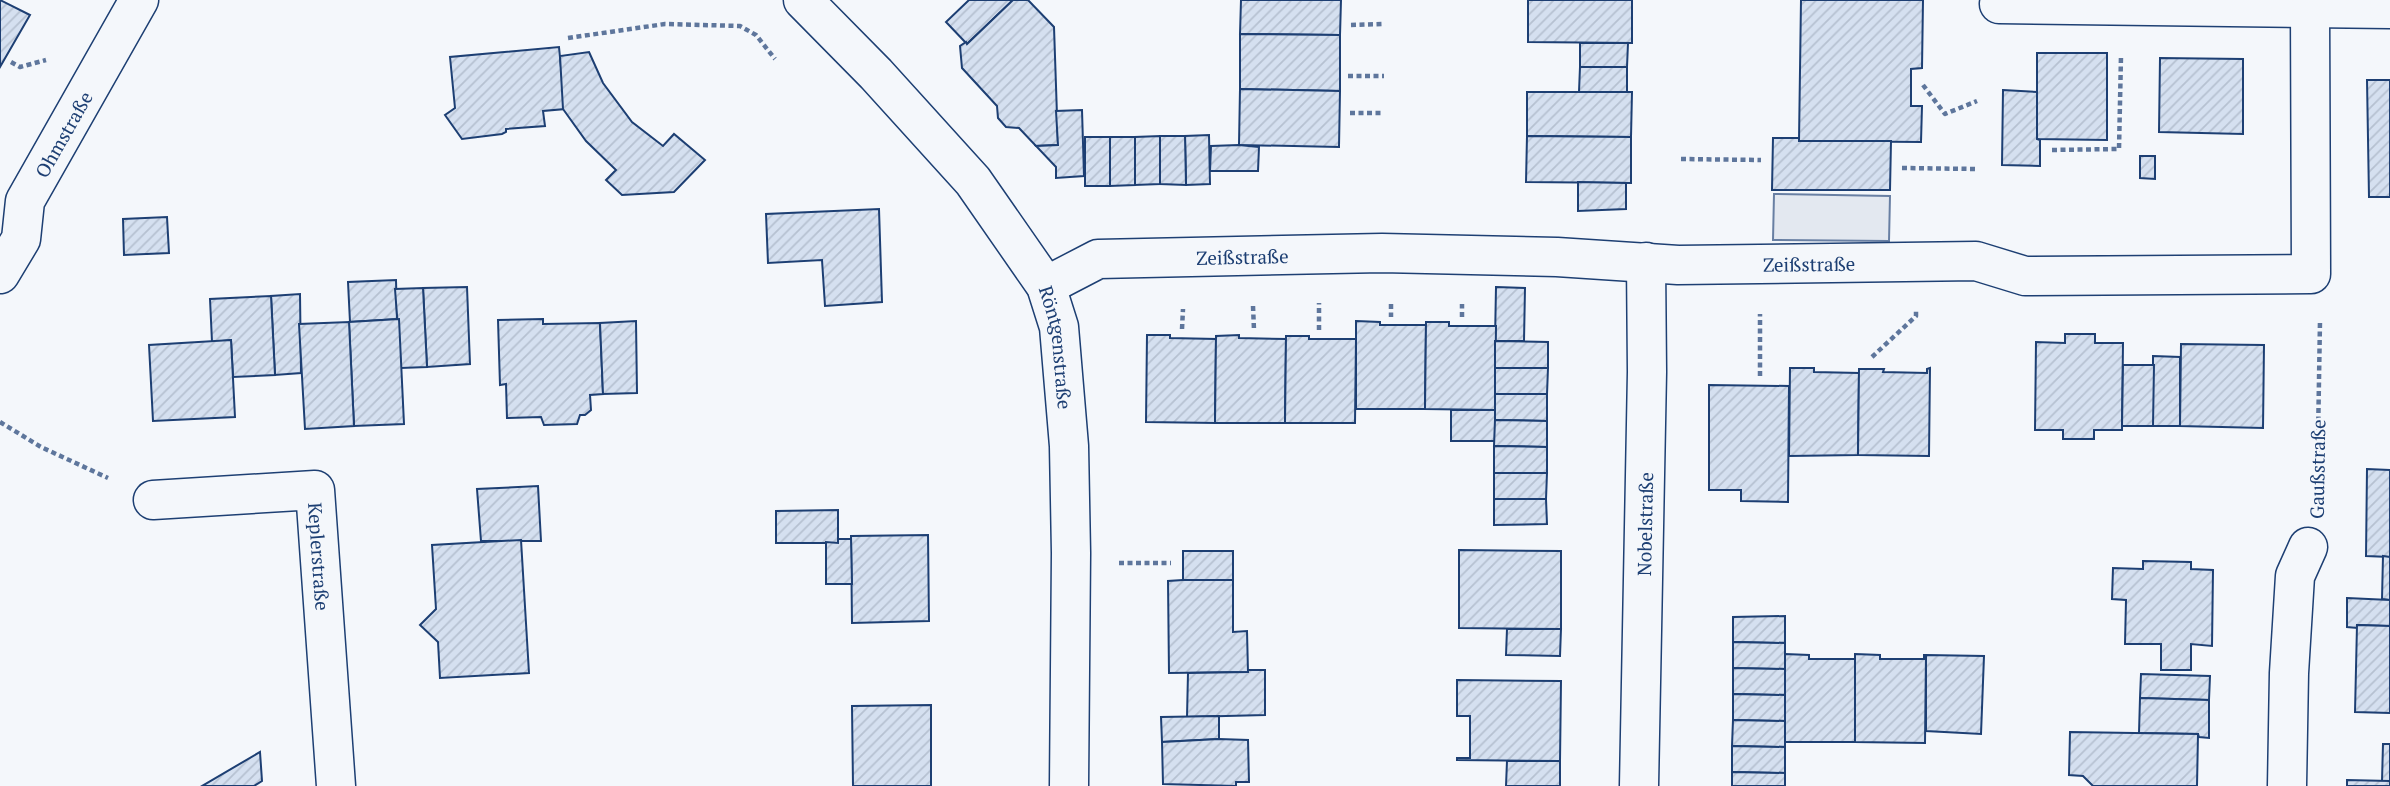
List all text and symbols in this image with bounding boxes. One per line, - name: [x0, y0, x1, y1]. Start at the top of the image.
- street label: Ohmstraße: [29, 86, 97, 182]
- street label: Zeißstraße: [1196, 242, 1289, 269]
- street label: Zeißstraße: [1763, 250, 1855, 276]
- street label: Röntgenstraße: [1034, 282, 1078, 410]
- street label: Gaußstraße: [2304, 419, 2330, 519]
- street label: Nobelstraße: [1631, 472, 1658, 576]
- street label: Keplerstraße: [303, 502, 336, 611]

